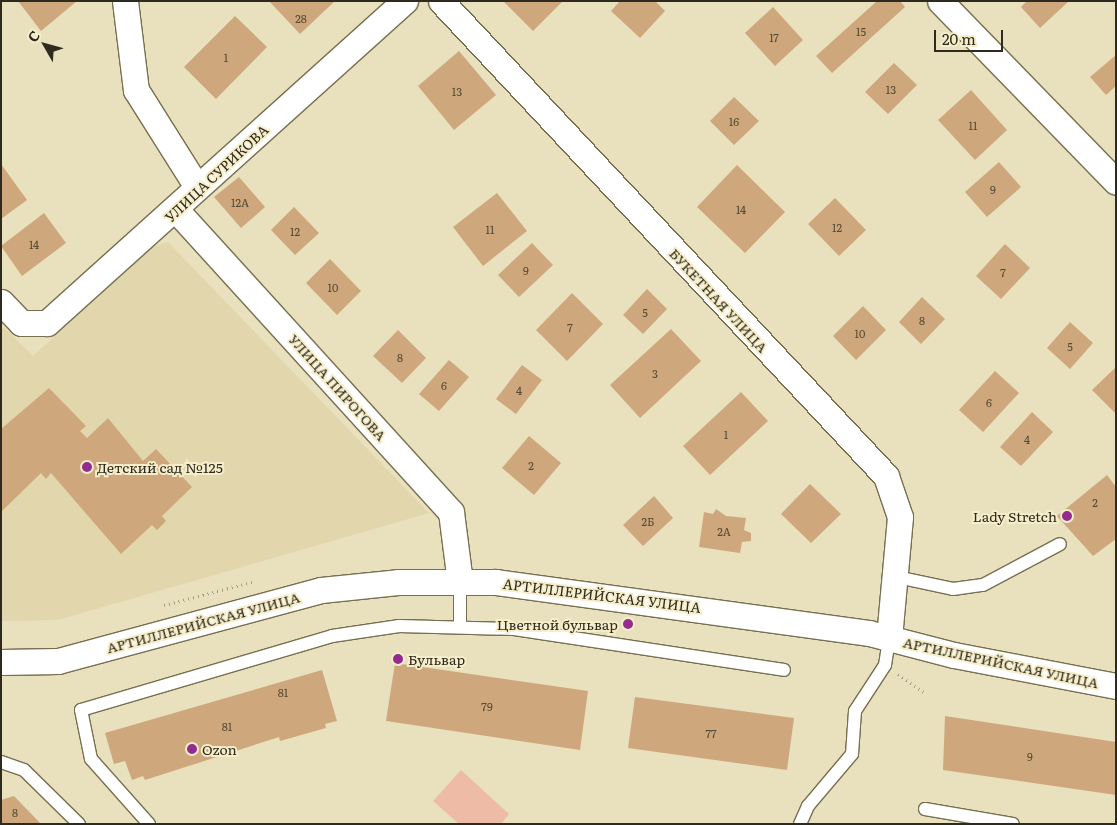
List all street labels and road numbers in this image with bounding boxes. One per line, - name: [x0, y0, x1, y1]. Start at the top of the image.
- street label: УЛИЦА СУРИКОВА: [161, 121, 271, 225]
- street label: БУКЕТНАЯ УЛИЦА: [666, 245, 772, 355]
- street label: УЛИЦА ПИРОГОВА: [286, 330, 390, 444]
- street label: АРТИЛЛЕРИЙСКАЯ УЛИЦА: [502, 575, 702, 615]
- street label: АРТИЛЛЕРИЙСКАЯ УЛИЦА: [105, 588, 301, 656]
- street label: АРТИЛЛЕРИЙСКАЯ УЛИЦА: [902, 633, 1100, 691]

